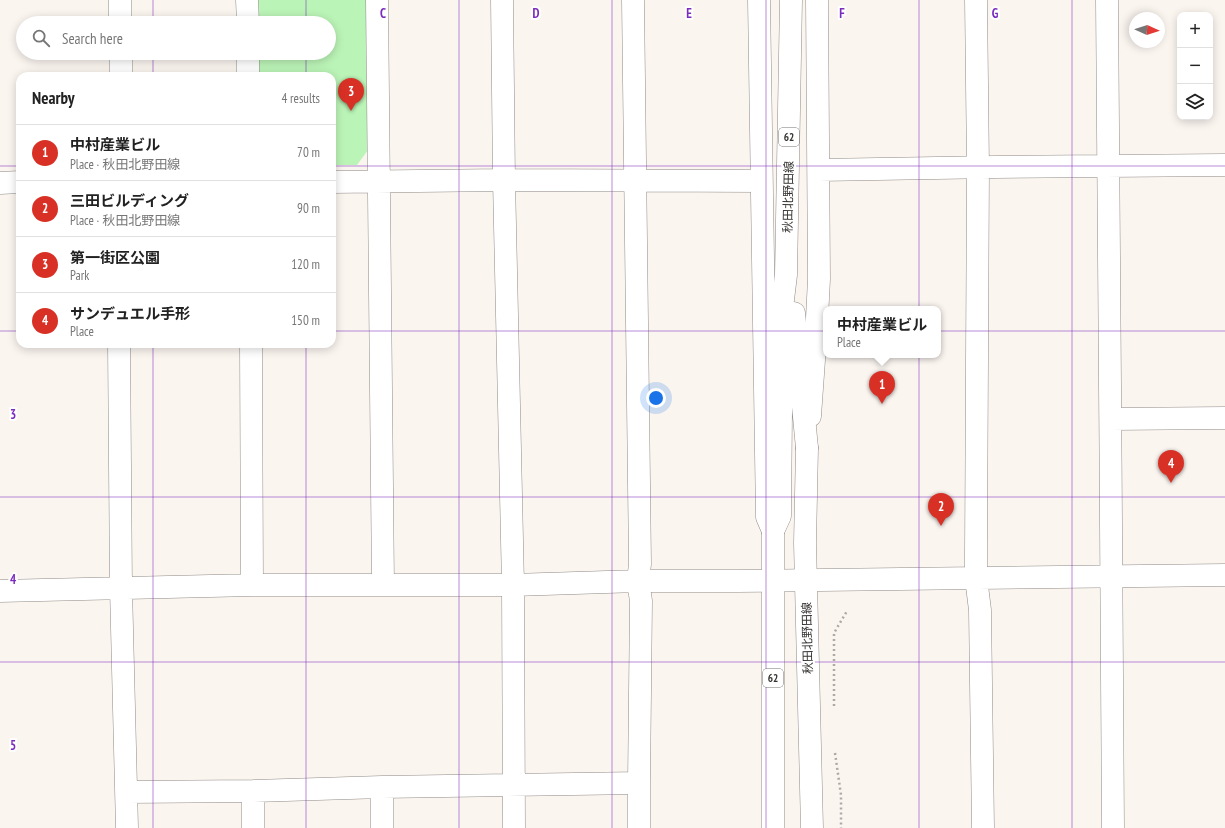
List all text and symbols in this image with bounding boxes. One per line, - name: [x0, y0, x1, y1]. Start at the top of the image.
- text: C: [380, 5, 386, 22]
- text: D: [533, 5, 540, 22]
- text: E: [686, 5, 692, 22]
- text: F: [839, 5, 845, 22]
- text: G: [992, 5, 999, 22]
- north arrow: [1129, 12, 1165, 48]
- map controls: [1177, 12, 1213, 120]
- button: +: [1177, 12, 1213, 48]
- search box: [16, 16, 336, 60]
- icon: search: [30, 27, 52, 49]
- text: Search here: [62, 29, 123, 48]
- button: −: [1177, 48, 1213, 84]
- pin: 3: [338, 78, 364, 111]
- button: layers: [1177, 84, 1213, 120]
- text: Nearby: [32, 87, 75, 109]
- text: 4 results: [281, 90, 320, 107]
- road number: 62: [779, 128, 799, 146]
- text: 中村産業ビル: [70, 135, 160, 154]
- text: 1: [42, 144, 48, 161]
- text: 70 m: [297, 144, 320, 161]
- text: Place · 秋田北野田線: [70, 156, 180, 173]
- street label: 秋田北野田線: [780, 161, 796, 233]
- text: 三田ビルディング: [70, 191, 189, 210]
- text: 2: [42, 200, 48, 217]
- text: 90 m: [297, 200, 320, 217]
- text: Place · 秋田北野田線: [70, 212, 180, 229]
- text: 第一街区公園: [70, 248, 160, 267]
- text: 3: [42, 256, 48, 273]
- text: 120 m: [291, 256, 320, 273]
- text: Park: [70, 267, 89, 284]
- text: サンデュエル手形: [70, 304, 190, 323]
- popup: [823, 306, 941, 358]
- text: 4: [42, 312, 48, 329]
- text: 150 m: [291, 312, 320, 329]
- text: 中村産業ビル: [837, 315, 927, 334]
- text: Place: [70, 323, 94, 340]
- text: Place: [837, 334, 861, 351]
- pin: 1: [869, 371, 895, 404]
- your location: [646, 388, 666, 408]
- text: 3: [10, 406, 16, 423]
- pin: 4: [1158, 450, 1184, 483]
- pin: 2: [928, 493, 954, 526]
- text: 4: [10, 571, 17, 588]
- street label: 秋田北野田線: [799, 602, 815, 674]
- road number: 62: [763, 669, 783, 687]
- text: 5: [10, 737, 16, 754]

